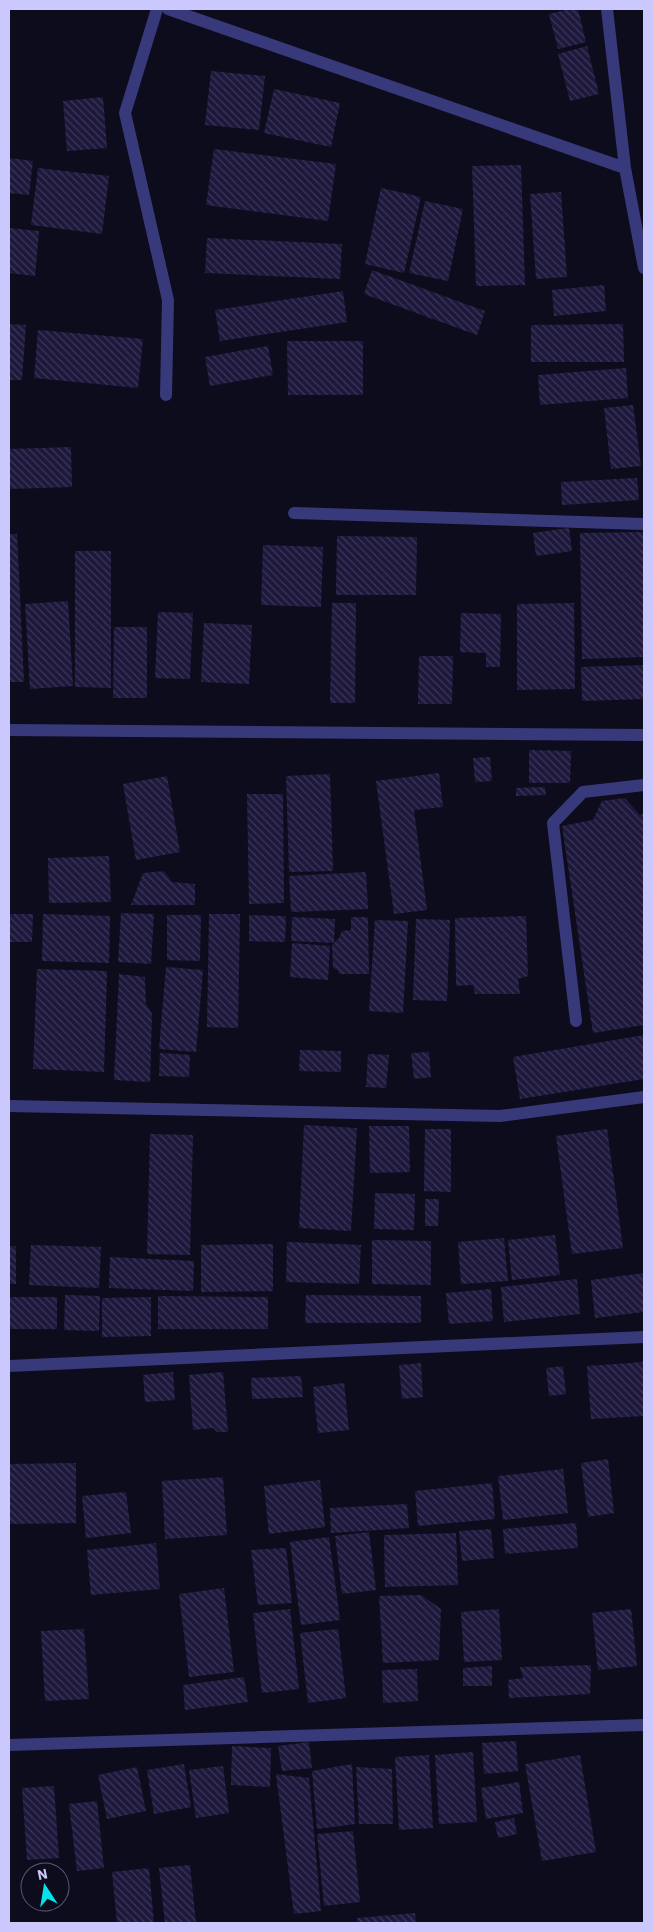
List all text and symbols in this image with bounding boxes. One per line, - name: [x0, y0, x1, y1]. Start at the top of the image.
- north arrow: [20, 1862, 70, 1912]
- text: N: [35, 1864, 49, 1884]

